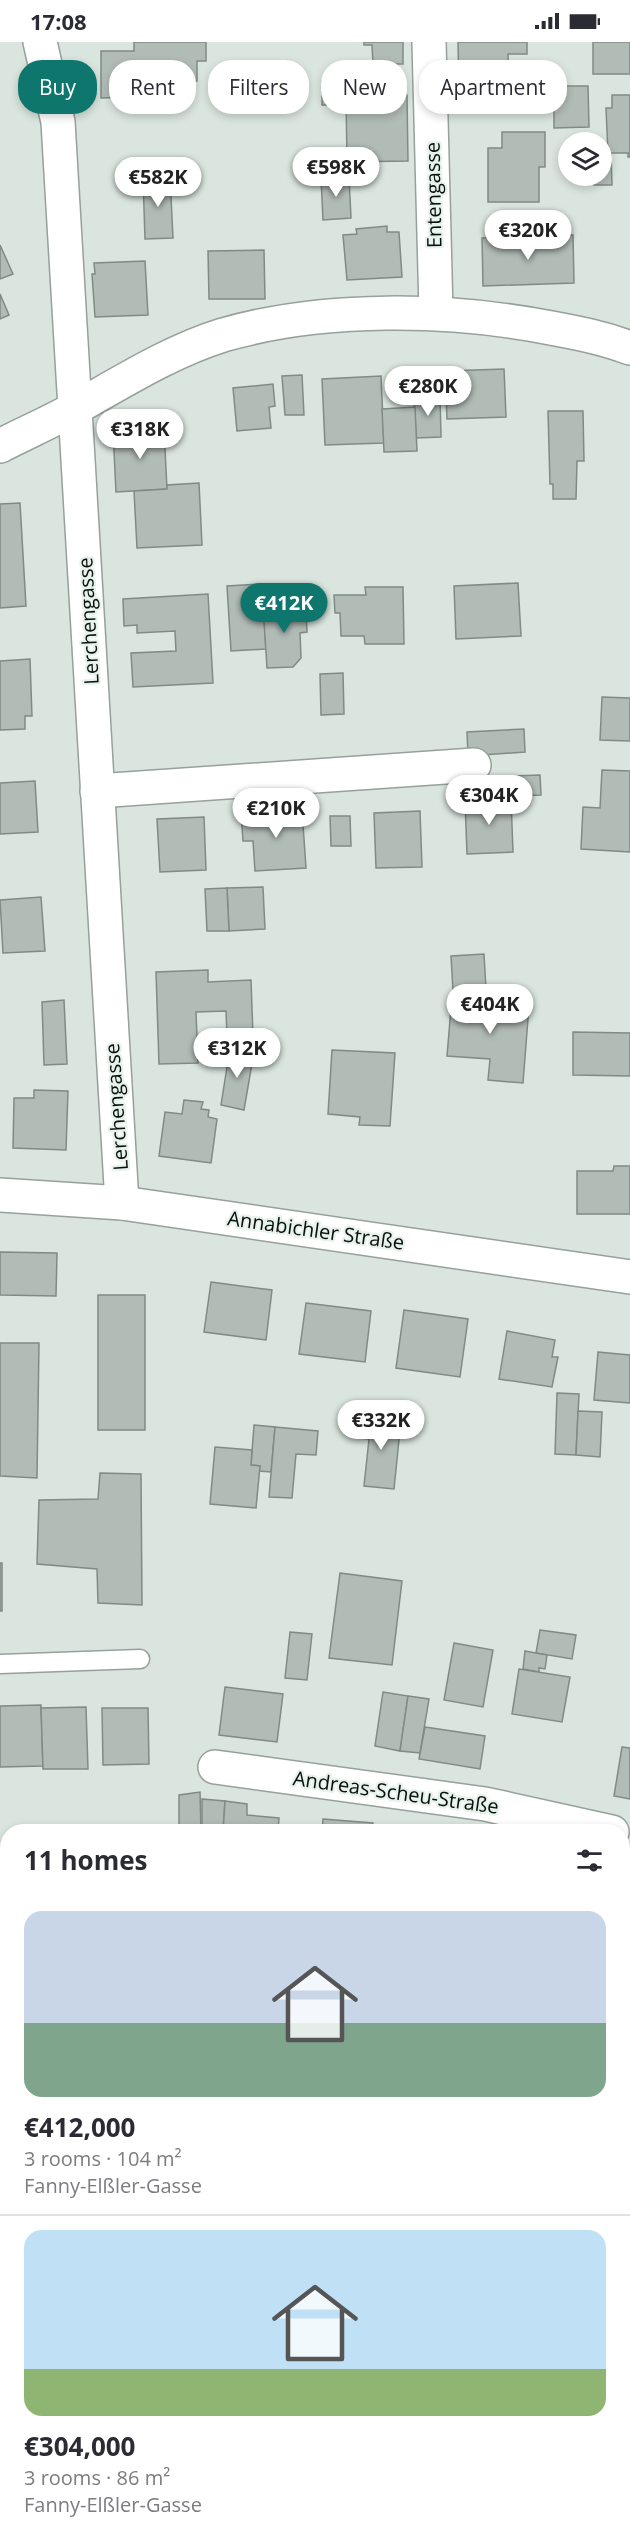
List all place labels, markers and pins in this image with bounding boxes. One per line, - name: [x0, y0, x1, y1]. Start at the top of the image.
- pin: €598K: [294, 147, 378, 198]
- pin: €582K: [116, 157, 200, 208]
- pin: €320K: [486, 210, 570, 261]
- pin: €280K: [386, 366, 470, 417]
- pin: €318K: [98, 409, 182, 460]
- pin: €412K: [242, 583, 326, 634]
- pin: €304K: [447, 775, 531, 826]
- pin: €210K: [234, 788, 318, 839]
- pin: €404K: [448, 984, 532, 1035]
- pin: €312K: [195, 1028, 279, 1079]
- pin: €332K: [339, 1400, 423, 1451]

